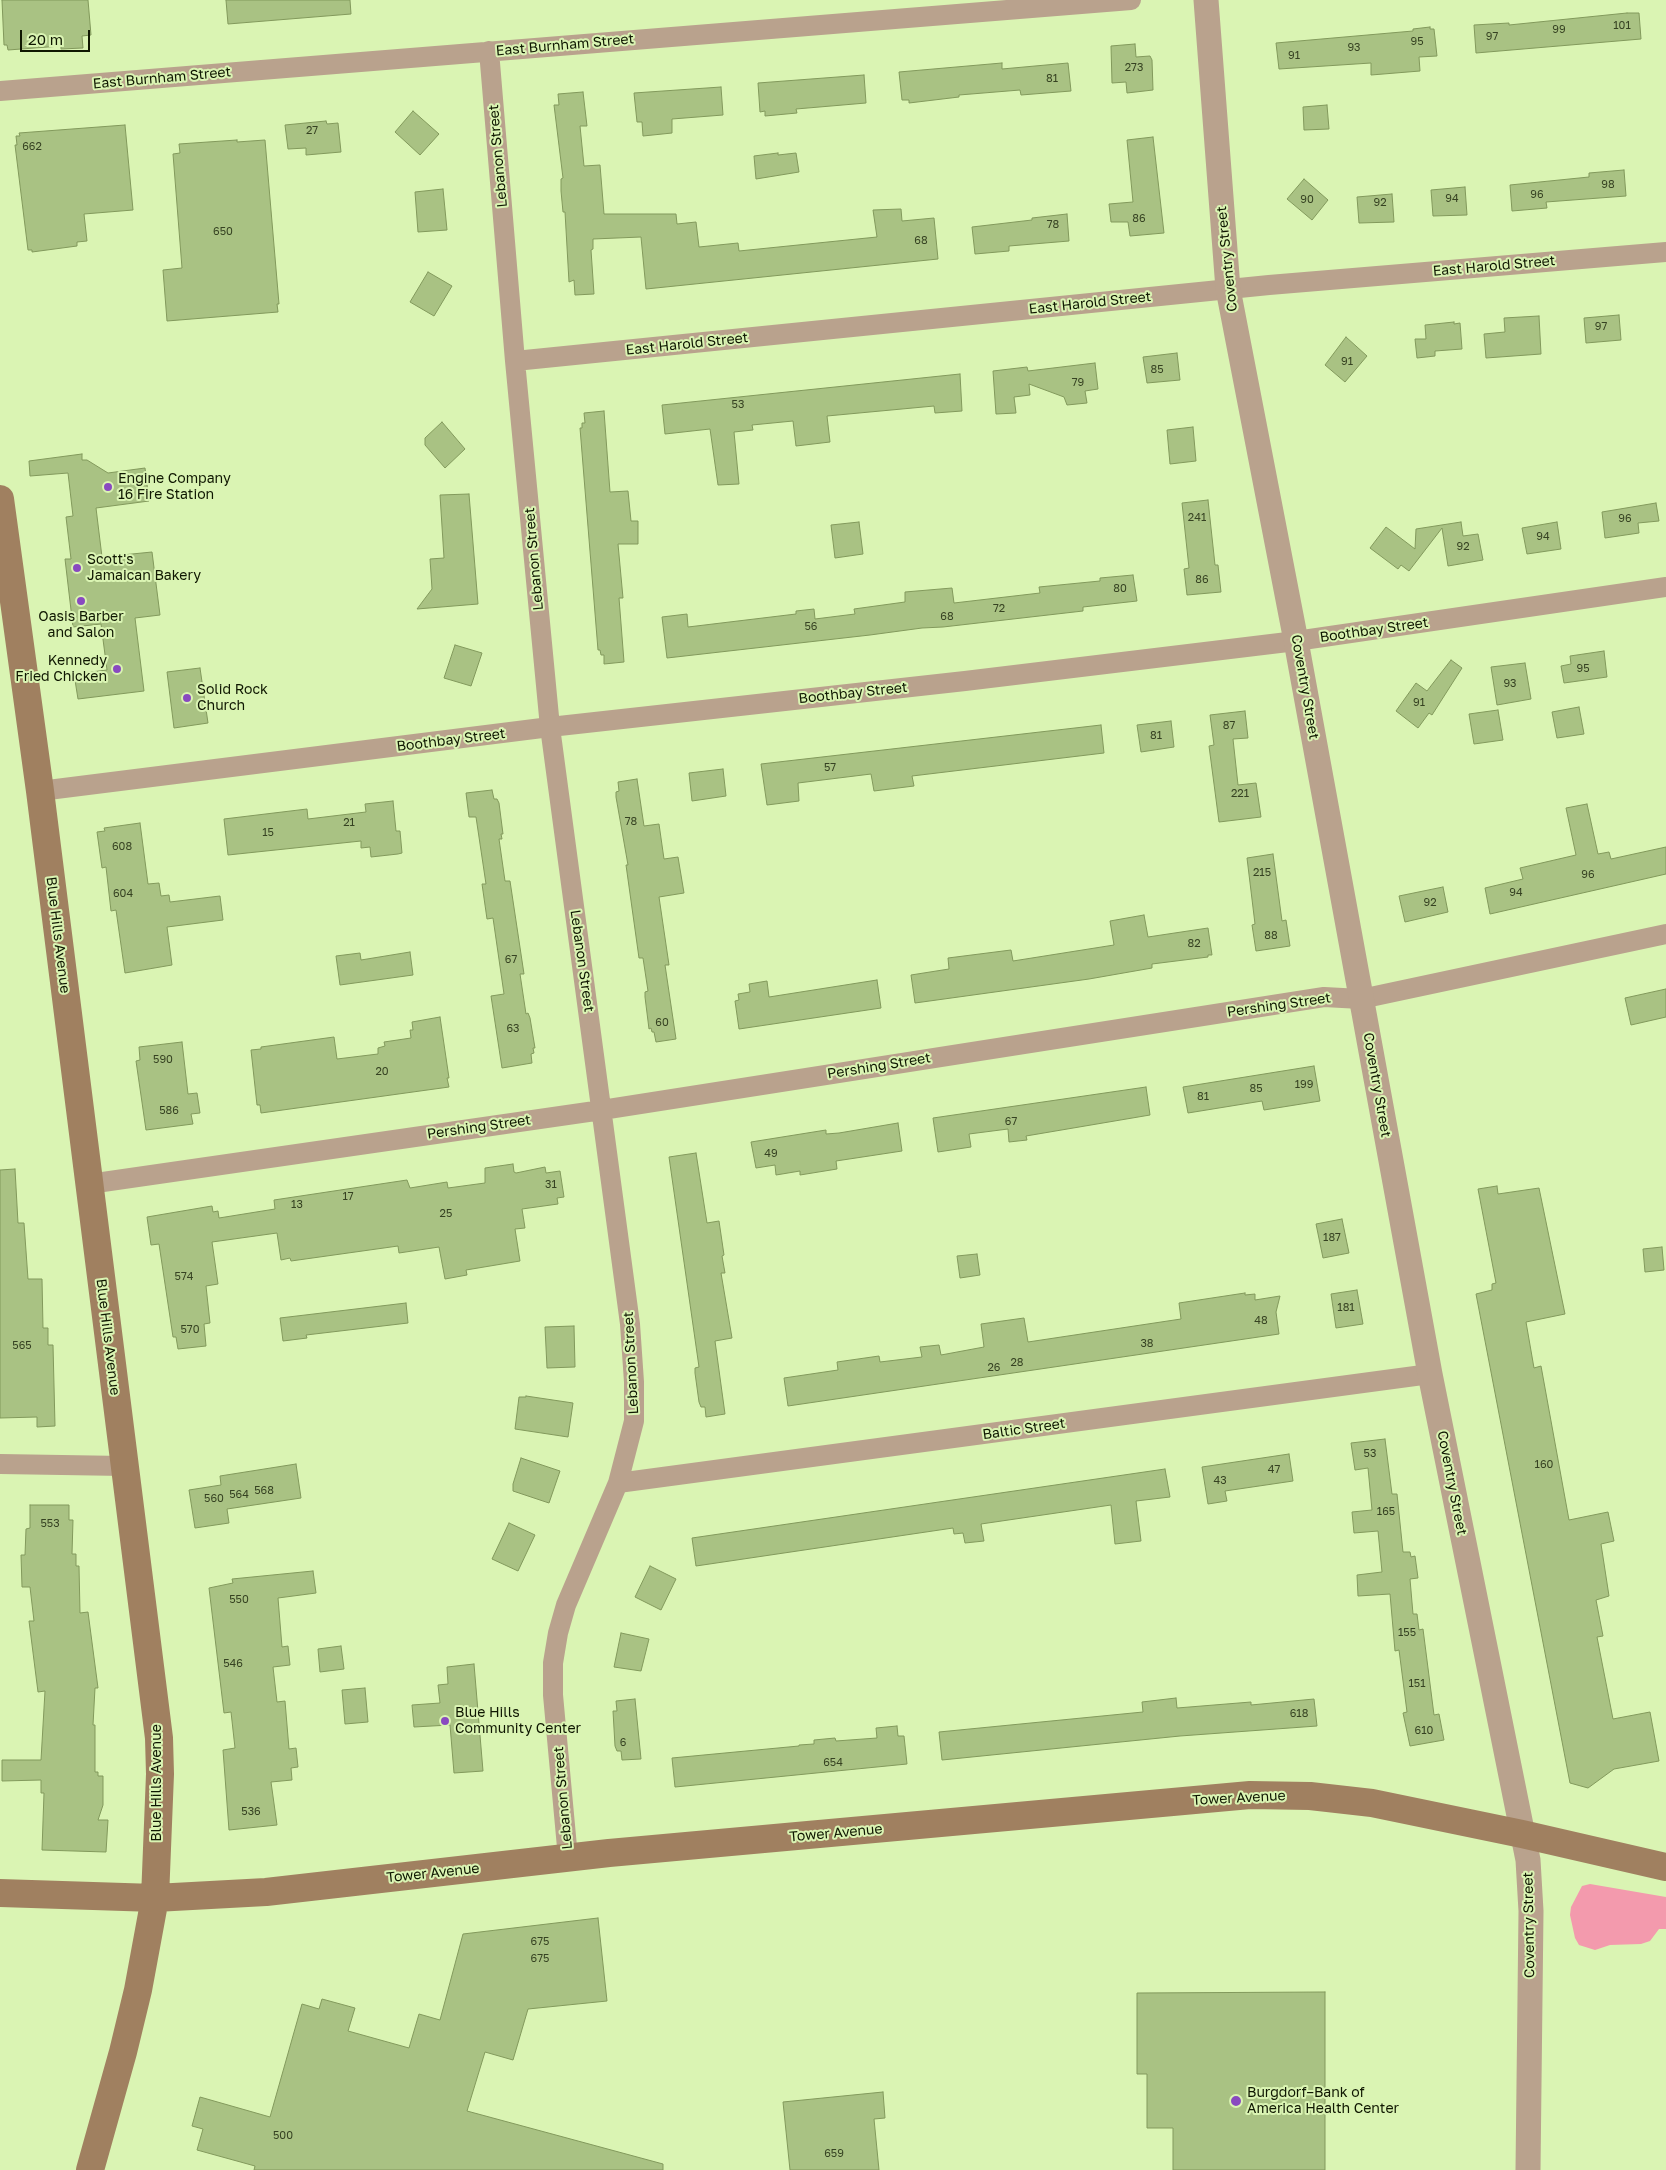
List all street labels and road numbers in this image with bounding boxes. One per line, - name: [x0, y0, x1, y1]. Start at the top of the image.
- street label: East Burnham Street: [495, 31, 635, 59]
- street label: East Burnham Street: [92, 64, 232, 92]
- street label: Lebanon Street: [485, 104, 511, 208]
- street label: Coventry Street: [1213, 205, 1241, 313]
- street label: East Harold Street: [1432, 252, 1556, 280]
- street label: East Harold Street: [1028, 288, 1152, 318]
- street label: East Harold Street: [625, 329, 749, 359]
- street label: Lebanon Street: [521, 507, 547, 611]
- street label: Boothbay Street: [1319, 614, 1429, 646]
- street label: Coventry Street: [1288, 633, 1322, 741]
- street label: Boothbay Street: [798, 679, 908, 707]
- street label: Boothbay Street: [396, 725, 506, 755]
- street label: Blue Hills Avenue: [42, 876, 74, 994]
- street label: Lebanon Street: [567, 909, 597, 1013]
- street label: Pershing Street: [1226, 989, 1332, 1021]
- street label: Coventry Street: [1360, 1031, 1394, 1139]
- street label: Pershing Street: [826, 1050, 932, 1082]
- street label: Pershing Street: [426, 1111, 532, 1143]
- street label: Blue Hills Avenue: [92, 1278, 124, 1396]
- street label: Lebanon Street: [620, 1311, 642, 1415]
- street label: Baltic Street: [982, 1415, 1066, 1443]
- street label: Coventry Street: [1434, 1429, 1470, 1537]
- street label: Blue Hills Avenue: [149, 1724, 165, 1842]
- street label: Lebanon Street: [550, 1746, 576, 1850]
- street label: Tower Avenue: [1192, 1787, 1286, 1809]
- street label: Tower Avenue: [789, 1821, 883, 1845]
- street label: Tower Avenue: [386, 1860, 480, 1886]
- street label: Coventry Street: [1520, 1872, 1538, 1978]

